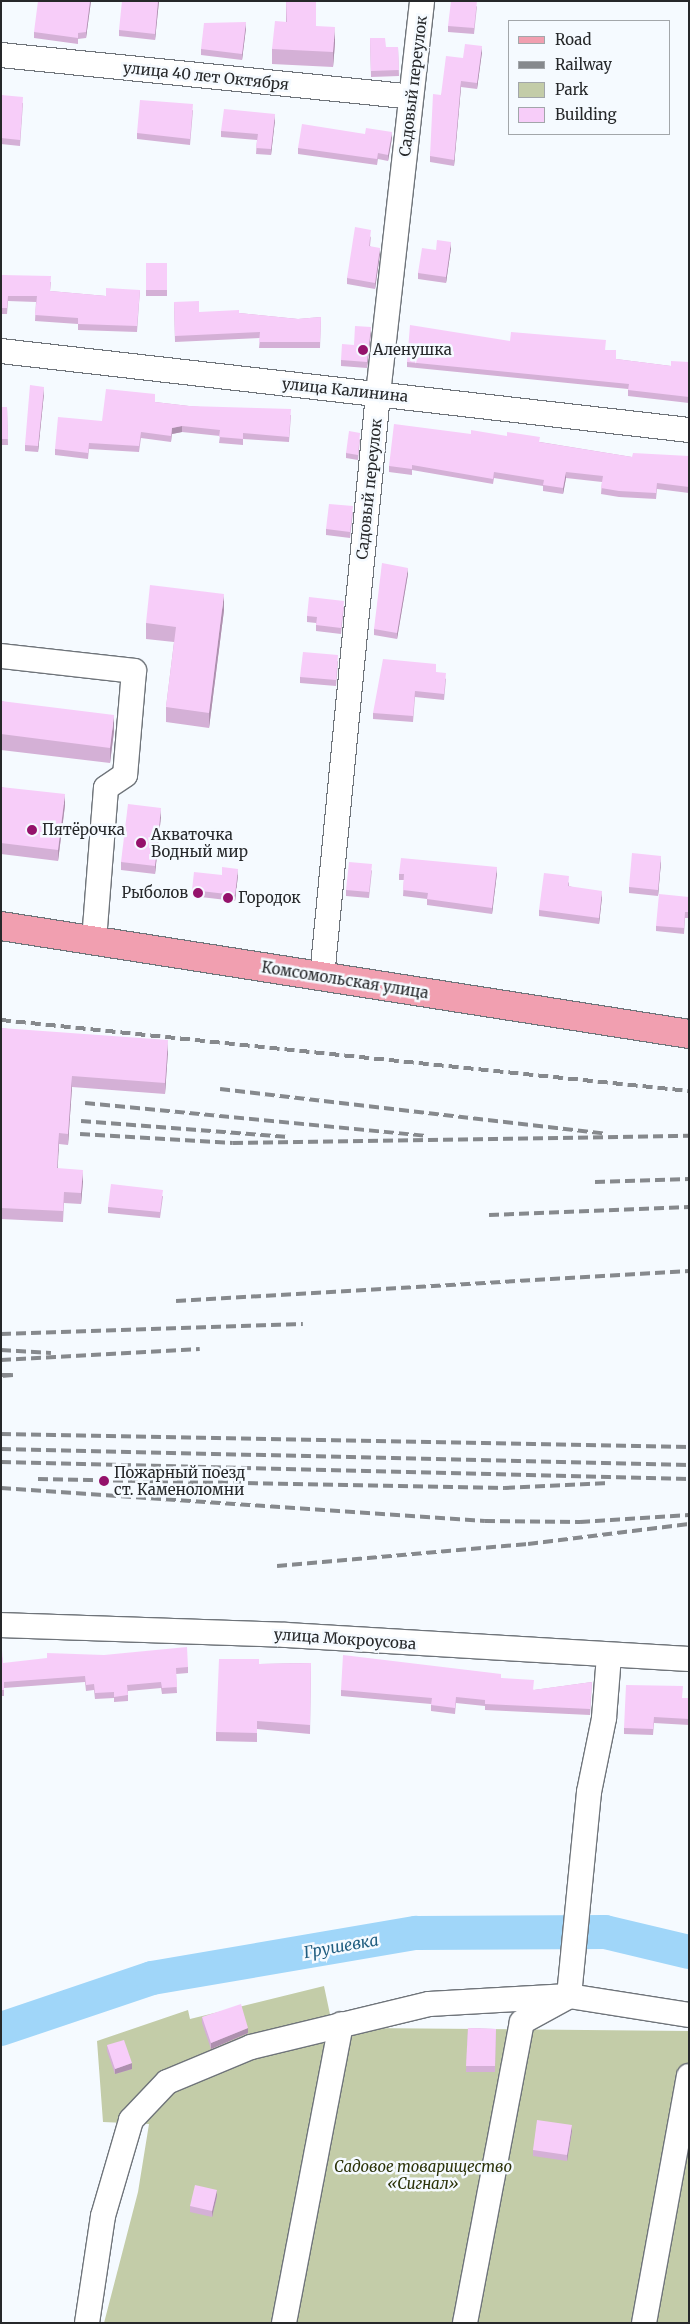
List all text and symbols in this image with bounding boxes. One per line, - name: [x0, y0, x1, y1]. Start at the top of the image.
- street label: Садовый переулок: [395, 15, 431, 157]
- legend: [508, 20, 670, 135]
- text: Road: [555, 30, 591, 49]
- text: Railway: [555, 55, 612, 74]
- street label: улица 40 лет Октября: [122, 58, 290, 94]
- text: Park: [555, 80, 588, 99]
- text: Building: [555, 105, 617, 124]
- place label: Аленушка: [373, 341, 452, 359]
- marker: Аленушка: [357, 344, 369, 356]
- street label: улица Калинина: [281, 374, 409, 406]
- street label: Садовый переулок: [353, 418, 385, 560]
- place label: Пятёрочка: [42, 821, 125, 839]
- marker: Пятёрочка: [26, 824, 38, 836]
- place label: Акваточка Водный мир: [151, 825, 248, 860]
- marker: Акваточка Водный мир: [135, 837, 147, 849]
- place label: Рыболов: [121, 884, 188, 902]
- marker: Рыболов: [192, 887, 204, 899]
- place label: Городок: [238, 889, 301, 907]
- marker: Городок: [222, 892, 234, 904]
- street label: Комсомольская улица: [260, 958, 430, 1002]
- place label: Пожарный поезд ст. Каменоломни: [114, 1463, 245, 1498]
- marker: Пожарный поезд ст. Каменоломни: [98, 1475, 110, 1487]
- street label: улица Мокроусова: [273, 1625, 417, 1653]
- water label: Грушевка: [302, 1930, 380, 1962]
- park label: Садовое товарищество «Сигнал»: [334, 2157, 512, 2192]

